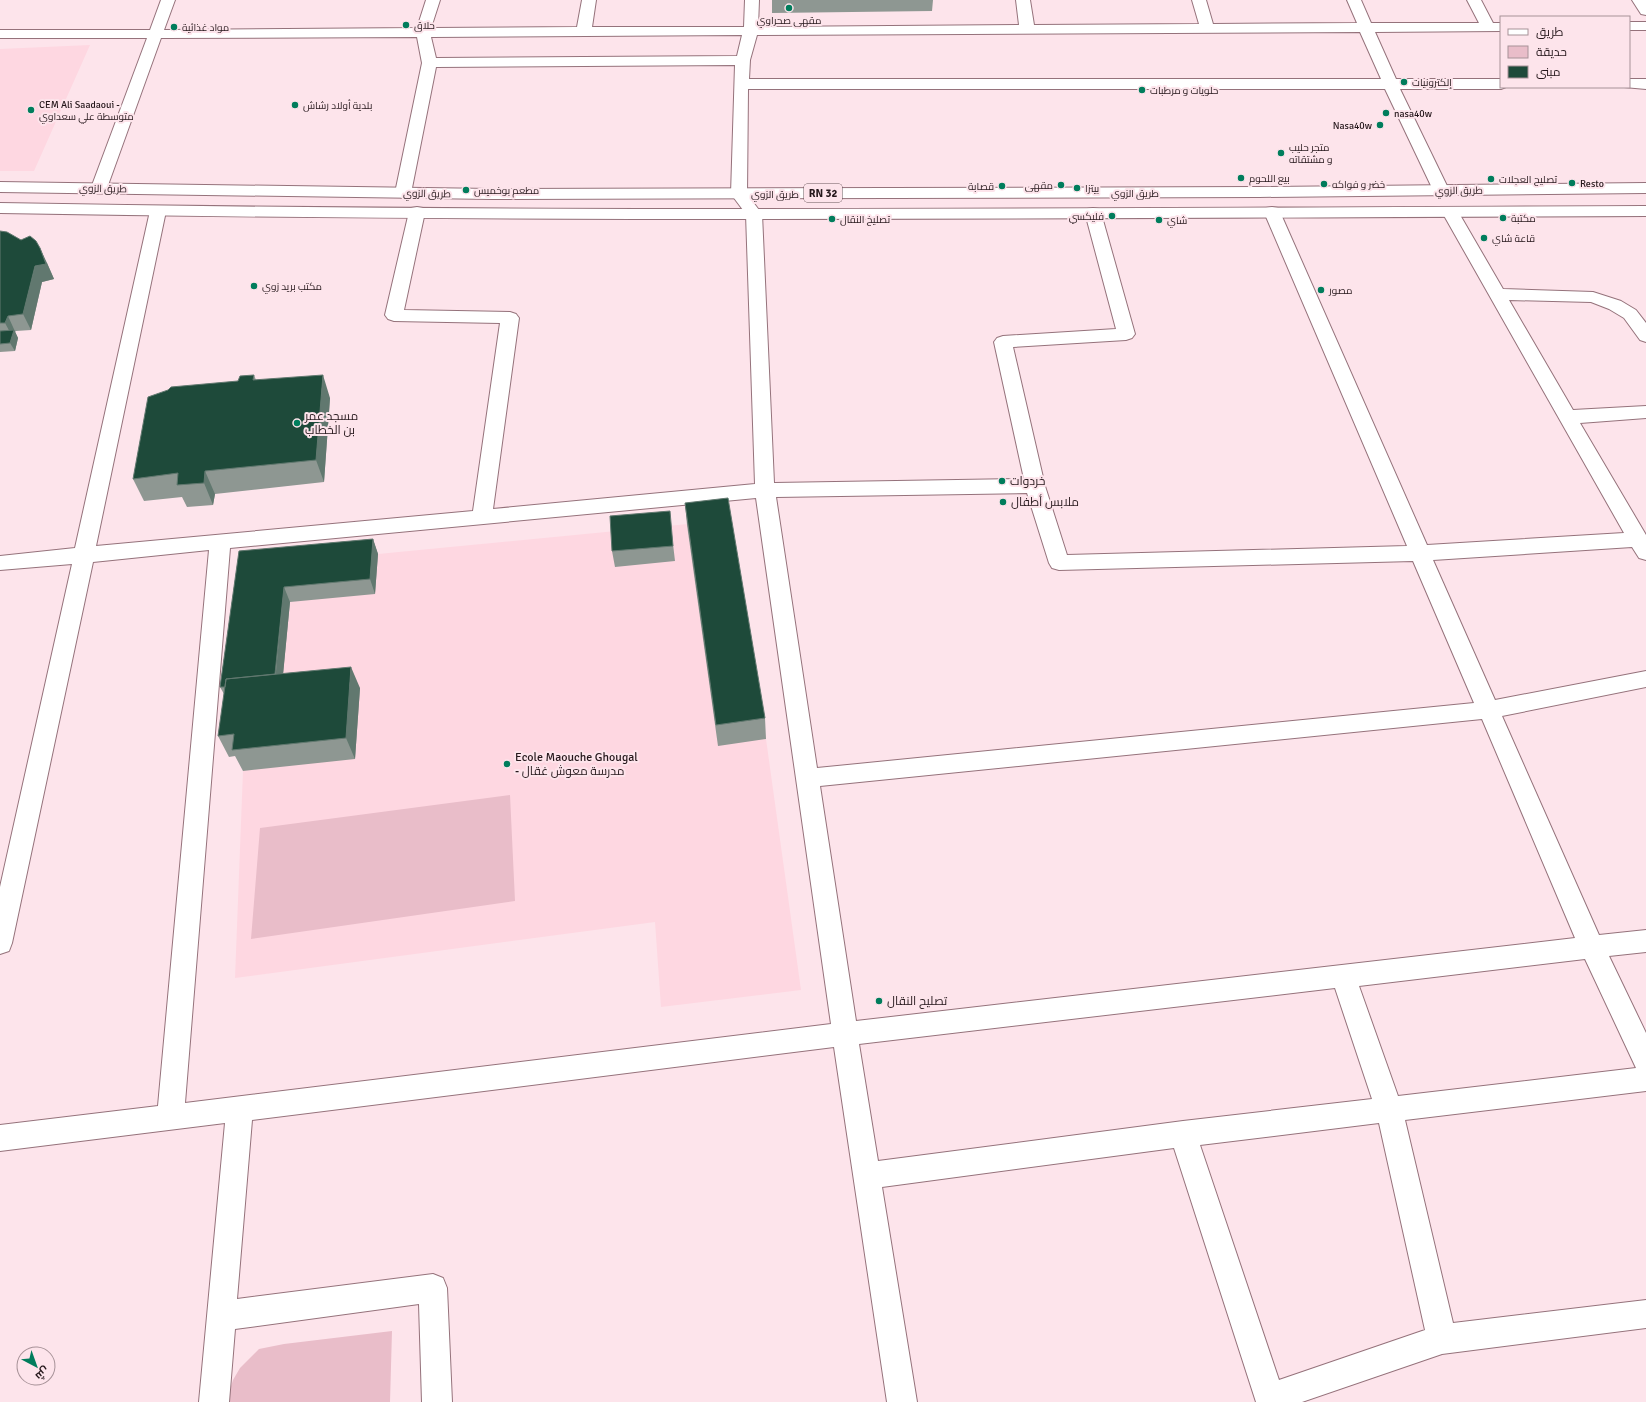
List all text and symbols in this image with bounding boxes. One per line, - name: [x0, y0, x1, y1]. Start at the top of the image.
- marker: مقهى صحراوي: [784, 3, 794, 13]
- place label: مقهى صحراوي: [757, 15, 821, 28]
- legend: [1500, 16, 1630, 88]
- marker: حلاق: [401, 20, 411, 30]
- place label: حلاق: [414, 20, 435, 32]
- marker: مواد غذائية: [169, 22, 179, 32]
- place label: مواد غذائية: [182, 22, 229, 34]
- text: طريق: [1536, 25, 1564, 40]
- text: حديقة: [1536, 45, 1567, 60]
- text: مبنى: [1536, 65, 1561, 80]
- marker: إلكترونيات: [1399, 77, 1409, 87]
- place label: إلكترونيات: [1412, 77, 1452, 89]
- marker: حلويات و مرطبات: [1137, 85, 1147, 95]
- place label: حلويات و مرطبات: [1150, 85, 1218, 97]
- place label: CEM Ali Saadaoui - متوسطة علي سعداوي: [39, 99, 134, 124]
- place label: بلدية أولاد رشاش: [303, 99, 372, 112]
- marker: بلدية أولاد رشاش: [290, 100, 300, 110]
- marker: CEM Ali Saadaoui - متوسطة علي سعداوي: [26, 105, 36, 115]
- marker: nasa40w: [1381, 108, 1391, 118]
- place label: nasa40w: [1394, 108, 1433, 120]
- place label: Nasa40w: [1333, 120, 1373, 132]
- marker: Nasa40w: [1375, 120, 1385, 130]
- place label: متجر حليب و مشتقاته: [1289, 142, 1332, 166]
- marker: متجر حليب و مشتقاته: [1276, 148, 1286, 158]
- marker: بيع اللحوم: [1236, 173, 1246, 183]
- place label: بيع اللحوم: [1249, 173, 1290, 186]
- marker: تصليح العجلات: [1486, 174, 1496, 184]
- place label: تصليح العجلات: [1499, 174, 1557, 186]
- marker: Resto: [1567, 178, 1577, 188]
- place label: Resto: [1580, 178, 1604, 190]
- marker: خضر و فواكه: [1319, 179, 1329, 189]
- place label: خضر و فواكه: [1332, 179, 1385, 191]
- place label: مقهى: [1025, 180, 1053, 192]
- marker: مقهى: [1056, 180, 1066, 190]
- place label: قصابة: [968, 181, 994, 193]
- marker: قصابة: [997, 181, 1007, 191]
- street label: طريق الزوي: [79, 183, 127, 196]
- marker: بيتزا: [1072, 183, 1082, 193]
- place label: بيتزا: [1085, 183, 1099, 195]
- road number: RN 32: [804, 184, 842, 202]
- marker: مطعم بوخميس: [461, 185, 471, 195]
- place label: مطعم بوخميس: [474, 185, 539, 198]
- street label: طريق الزوي: [1435, 185, 1483, 198]
- street label: طريق الزوي: [403, 188, 451, 201]
- street label: طريق الزوي: [1111, 188, 1159, 201]
- street label: طريق الزوي: [751, 189, 799, 202]
- place label: فليكسي: [1069, 211, 1104, 224]
- marker: فليكسي: [1107, 211, 1117, 221]
- marker: مكتبة: [1498, 213, 1508, 223]
- place label: مكتبة: [1511, 213, 1536, 225]
- marker: تصليخ النقال: [827, 214, 837, 224]
- place label: تصليخ النقال: [840, 214, 890, 226]
- marker: شاي: [1154, 215, 1164, 225]
- place label: شاي: [1167, 215, 1187, 228]
- marker: قاعة شاي: [1479, 233, 1489, 243]
- place label: قاعة شاي: [1492, 233, 1535, 246]
- marker: مكتب بريد زوي: [249, 281, 259, 291]
- place label: مكتب بريد زوي: [262, 281, 322, 294]
- marker: مصور: [1316, 285, 1326, 295]
- place label: مصور: [1328, 285, 1352, 297]
- place label: مسجد عمر بن الخطاب: [304, 409, 358, 438]
- marker: مسجد عمر بن الخطاب: [292, 418, 302, 428]
- place label: خردوات: [1010, 474, 1045, 489]
- marker: خردوات: [997, 476, 1007, 486]
- place label: ملابس أطفال: [1011, 494, 1079, 510]
- marker: ملابس أطفال: [998, 497, 1008, 507]
- place label: Ecole Maouche Ghougal - مدرسة معوش غقال: [515, 750, 638, 779]
- marker: Ecole Maouche Ghougal - مدرسة معوش غقال: [502, 759, 512, 769]
- place label: تصليح النقال: [887, 994, 948, 1009]
- marker: تصليح النقال: [874, 996, 884, 1006]
- north arrow: [16, 1346, 56, 1386]
- text: ش: [33, 1364, 52, 1383]

